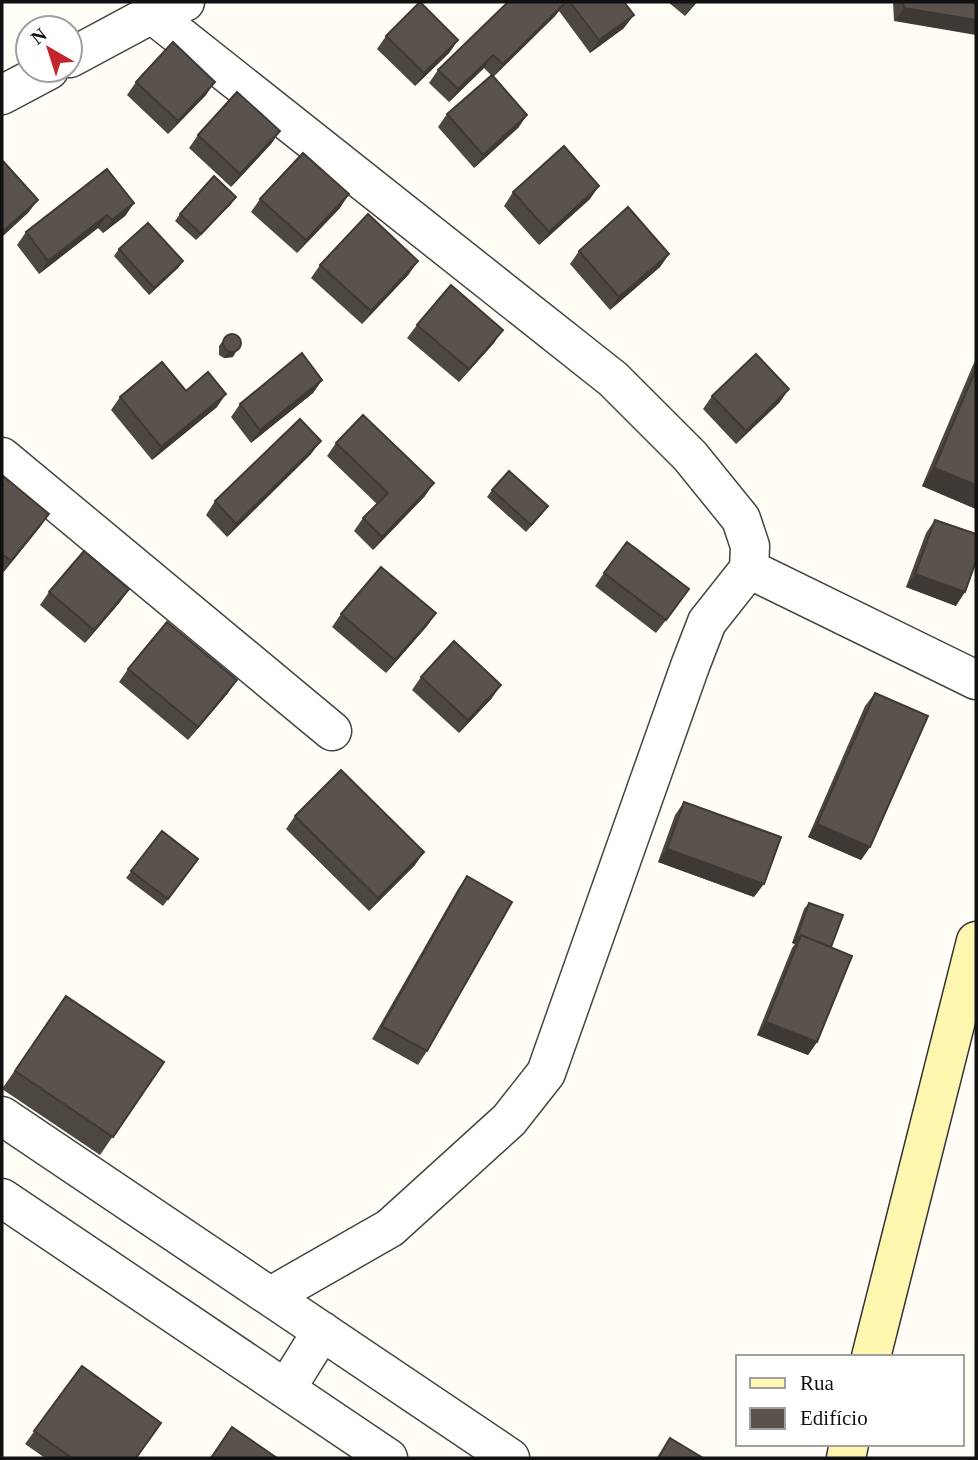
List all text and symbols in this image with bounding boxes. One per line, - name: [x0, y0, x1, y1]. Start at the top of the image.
- north arrow: [14, 14, 84, 84]
- text: N: [27, 24, 51, 49]
- legend: [736, 1355, 964, 1446]
- text: Rua: [800, 1371, 835, 1395]
- text: Edifício: [800, 1406, 868, 1430]

